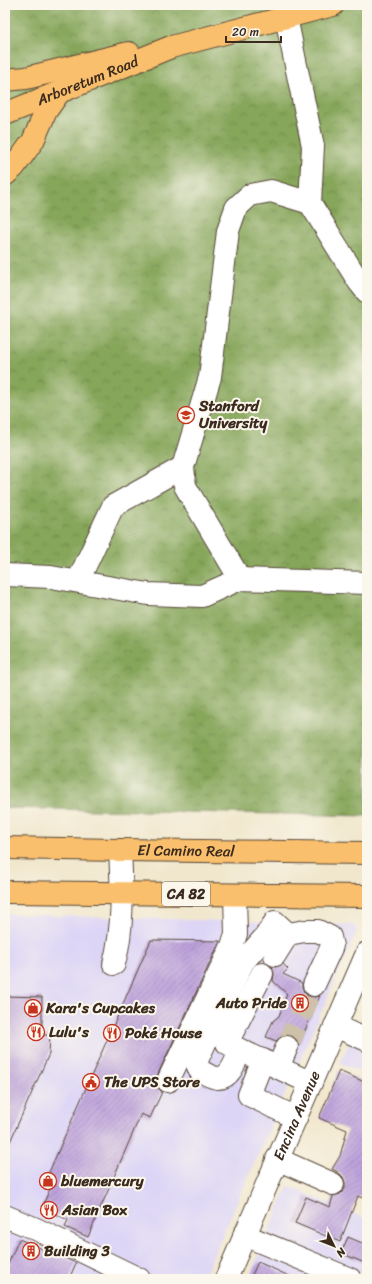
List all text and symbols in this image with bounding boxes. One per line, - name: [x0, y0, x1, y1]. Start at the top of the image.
- scale bar: [226, 18, 281, 44]
- text: 20 m: [232, 21, 259, 43]
- street label: Arboretum Road: [32, 48, 143, 113]
- place label: Stanford University: [198, 393, 268, 436]
- school or university icon: Stanford University: [176, 405, 196, 425]
- street label: El Camino Real: [137, 837, 235, 864]
- road number: CA 82: [162, 882, 210, 906]
- place label: Auto Pride: [215, 990, 287, 1016]
- building icon: Auto Pride: [290, 993, 310, 1013]
- place label: Kara's Cupcakes: [45, 995, 156, 1021]
- shop icon: Kara's Cupcakes: [23, 998, 43, 1018]
- place label: Lulu's: [49, 1019, 90, 1045]
- place label: Poké House: [125, 1020, 202, 1046]
- restaurant icon: Lulu's: [26, 1022, 46, 1042]
- restaurant icon: Poké House: [102, 1023, 122, 1043]
- street label: Encina Avenue: [266, 1066, 328, 1165]
- place label: The UPS Store: [104, 1069, 200, 1095]
- public building icon: The UPS Store: [81, 1072, 101, 1092]
- place label: bluemercury: [60, 1168, 145, 1194]
- shop icon: bluemercury: [38, 1171, 58, 1191]
- place label: Asian Box: [61, 1197, 128, 1223]
- restaurant icon: Asian Box: [39, 1200, 59, 1220]
- north arrow: [314, 1226, 354, 1266]
- place label: Building 3: [44, 1238, 111, 1264]
- building icon: Building 3: [21, 1241, 41, 1261]
- text: N: [331, 1242, 351, 1262]

